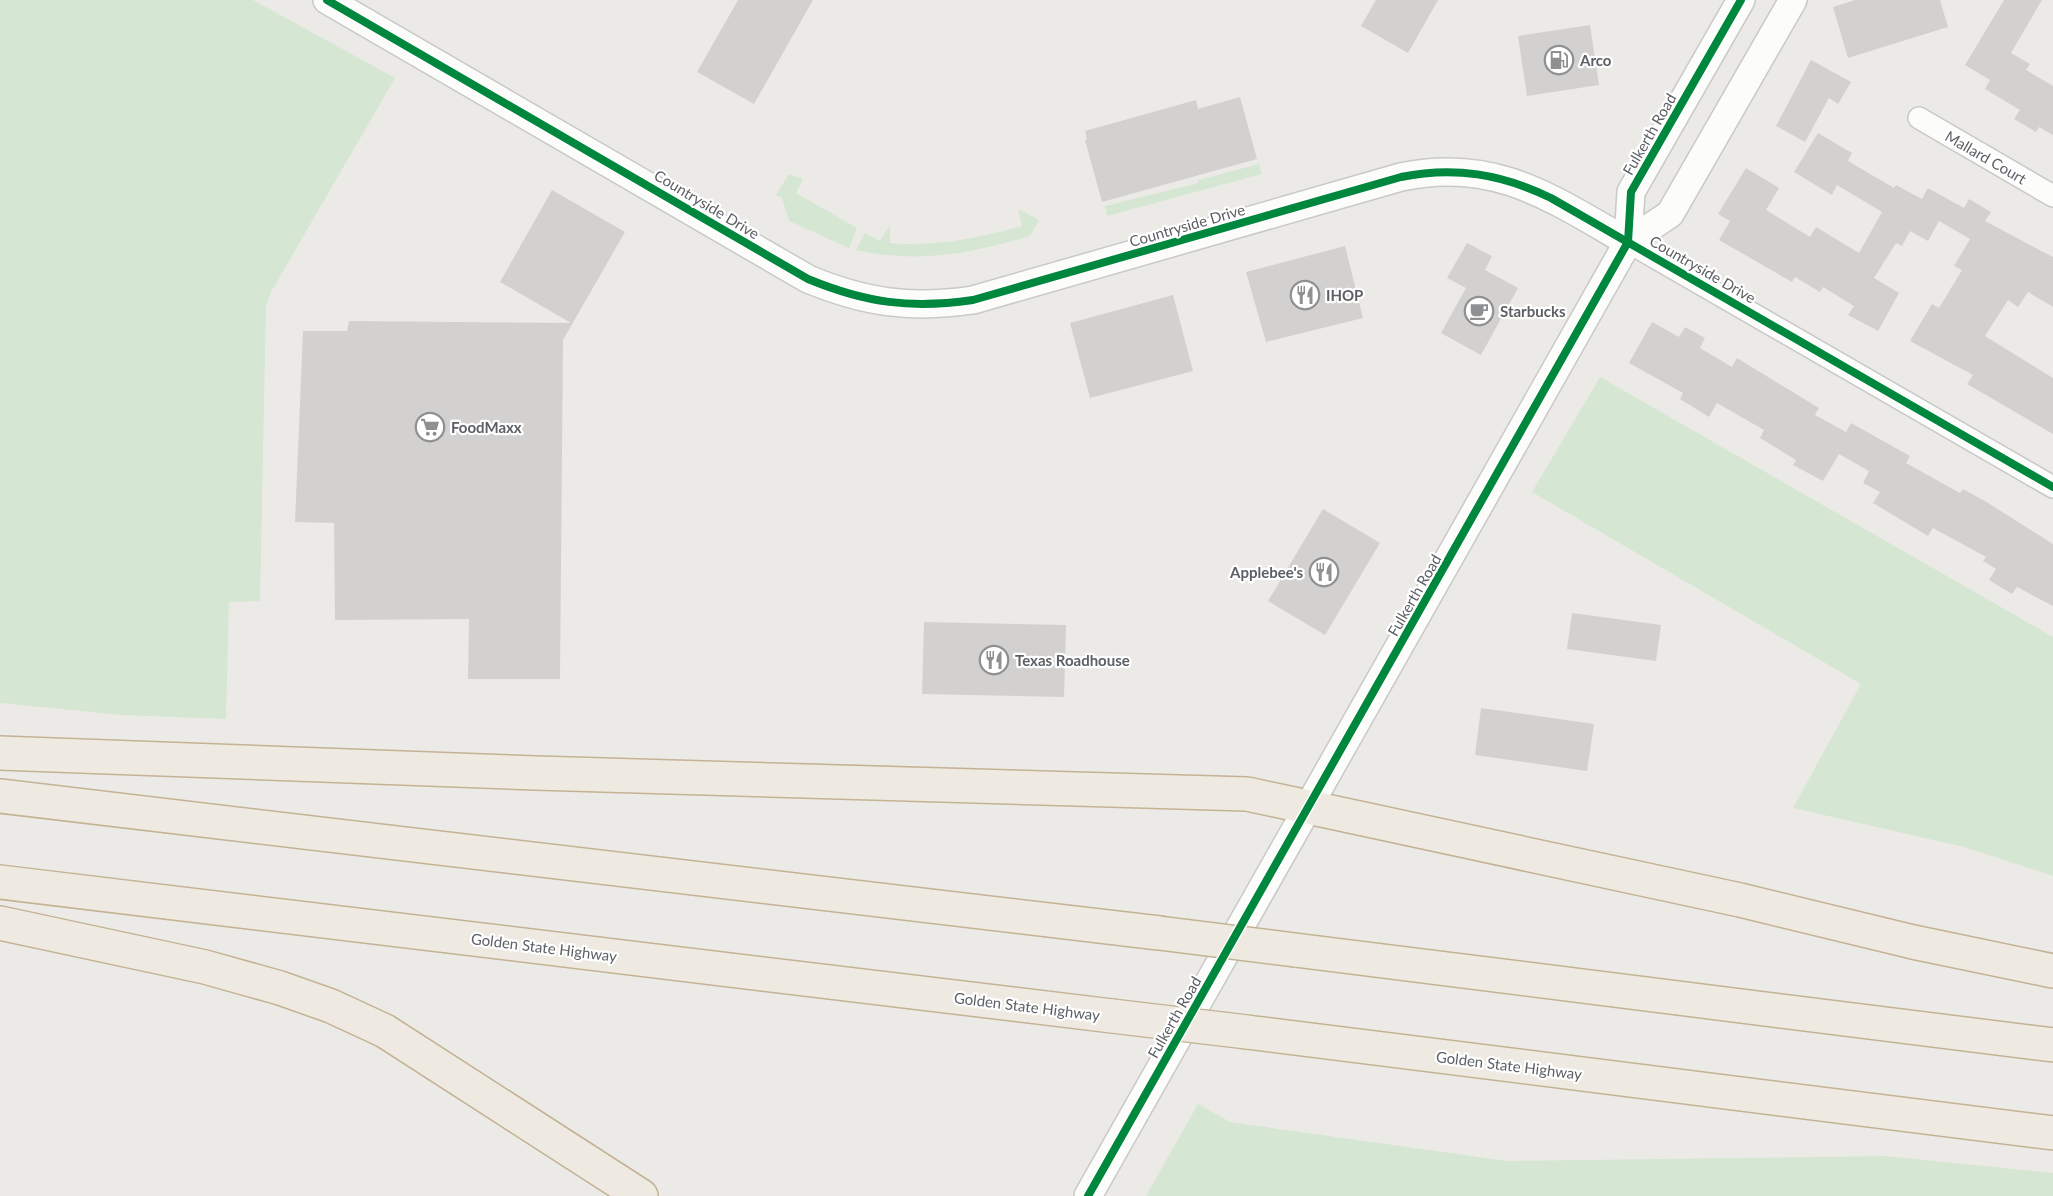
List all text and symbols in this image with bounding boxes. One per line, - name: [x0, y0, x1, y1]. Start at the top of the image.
- fuel station icon: Arco: [1543, 44, 1575, 76]
- place label: Arco: [1579, 51, 1612, 69]
- street label: Fulkerth Road: [1618, 90, 1680, 178]
- street label: Mallard Court: [1942, 127, 2030, 188]
- street label: Countryside Drive: [651, 166, 763, 243]
- street label: Countryside Drive: [1127, 200, 1247, 250]
- street label: Countryside Drive: [1647, 231, 1759, 307]
- restaurant icon: IHOP: [1289, 279, 1321, 311]
- place label: IHOP: [1326, 286, 1363, 304]
- cafe icon: Starbucks: [1463, 295, 1495, 327]
- place label: Starbucks: [1500, 302, 1566, 320]
- supermarket icon: FoodMaxx: [414, 411, 446, 443]
- place label: FoodMaxx: [451, 418, 522, 436]
- street label: Fulkerth Road: [1383, 551, 1445, 639]
- restaurant icon: Applebee's: [1308, 556, 1340, 588]
- place label: Applebee's: [1229, 563, 1303, 581]
- restaurant icon: Texas Roadhouse: [978, 644, 1010, 676]
- place label: Texas Roadhouse: [1015, 651, 1130, 669]
- street label: Golden State Highway: [470, 929, 618, 965]
- street label: Fulkerth Road: [1143, 973, 1205, 1061]
- street label: Golden State Highway: [953, 988, 1101, 1024]
- street label: Golden State Highway: [1435, 1047, 1583, 1083]

